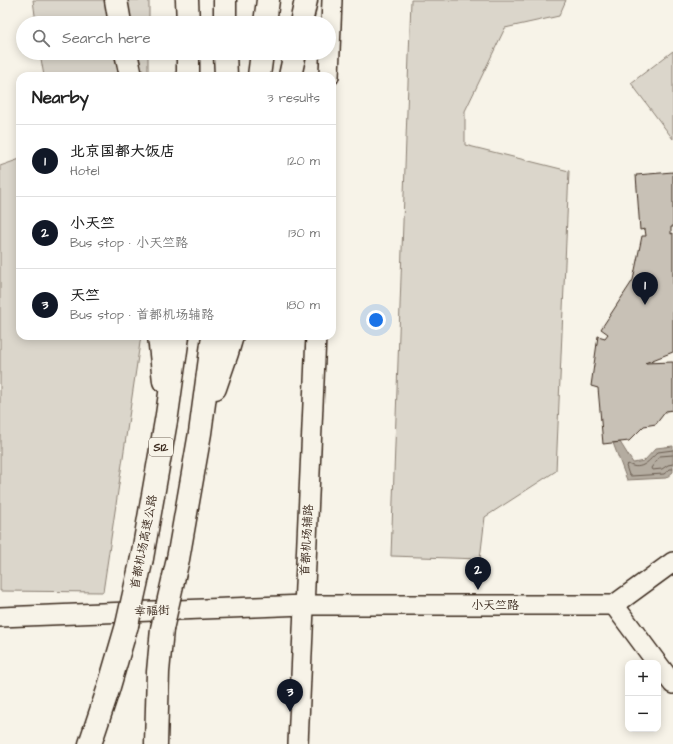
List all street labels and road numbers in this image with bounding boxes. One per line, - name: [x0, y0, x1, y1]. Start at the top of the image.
- road number: S12: [149, 438, 173, 456]
- street label: 首都机场高速公路: [126, 493, 162, 591]
- street label: 首都机场辅路: [297, 504, 317, 576]
- street label: 小天竺路: [471, 597, 519, 614]
- street label: 幸福街: [134, 602, 170, 620]

